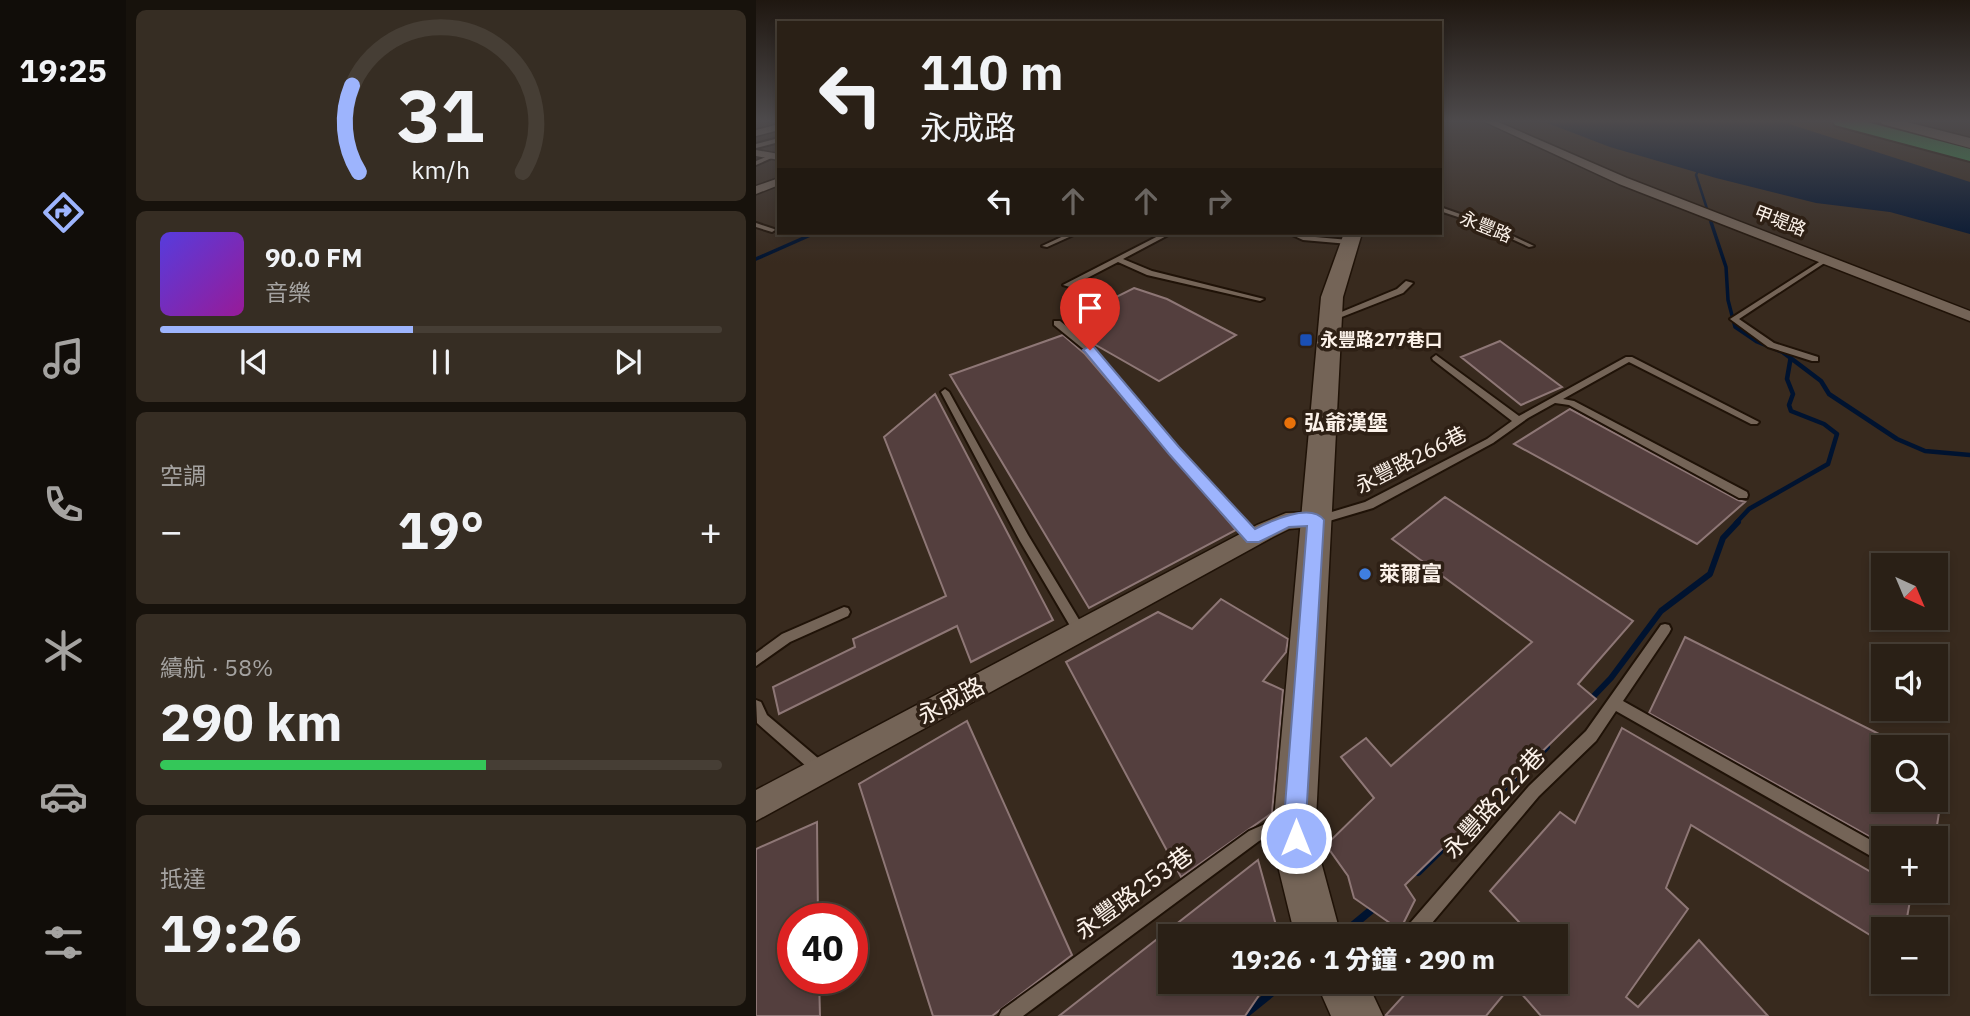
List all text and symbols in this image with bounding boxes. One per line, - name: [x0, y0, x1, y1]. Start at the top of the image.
- text: 110 m: [920, 40, 1064, 103]
- text: 19:25: [19, 49, 107, 91]
- icon: left: [805, 49, 896, 140]
- text: 31: [397, 67, 485, 162]
- text: 永成路: [920, 106, 1016, 148]
- text: km/h: [412, 152, 470, 185]
- icon: left: [981, 182, 1019, 220]
- icon: ahead: [1054, 182, 1092, 220]
- icon: ahead: [1127, 182, 1165, 220]
- icon: right: [1200, 182, 1238, 220]
- icon: directions: [39, 188, 88, 237]
- street label: 甲堤路: [1751, 200, 1810, 241]
- street label: 永豐路: [1457, 206, 1516, 247]
- text: 90.0 FM: [265, 240, 363, 274]
- text: 音樂: [265, 277, 311, 307]
- pin: [1060, 278, 1120, 350]
- icon: arrive: [1071, 289, 1109, 327]
- place label: 永豐路277巷口: [1320, 328, 1442, 351]
- marker: 永豐路277巷口: [1298, 332, 1314, 348]
- icon: music: [39, 334, 88, 383]
- icon: previous: [235, 343, 273, 381]
- icon: pause: [422, 343, 460, 381]
- icon: next: [609, 343, 647, 381]
- place label: 弘爺漢堡: [1304, 408, 1388, 436]
- marker: 弘爺漢堡: [1282, 415, 1298, 431]
- street label: 永豐路266巷: [1350, 419, 1471, 499]
- text: 空調: [160, 460, 206, 490]
- icon: phone: [39, 480, 88, 529]
- text: 19°: [398, 496, 484, 563]
- text: −: [160, 506, 183, 555]
- text: +: [699, 506, 722, 555]
- north arrow: [1871, 553, 1948, 630]
- map controls: [1871, 553, 1948, 994]
- place label: 萊爾富: [1379, 559, 1442, 587]
- marker: 萊爾富: [1357, 566, 1373, 582]
- icon: climate: [39, 626, 88, 675]
- button: sound: [1871, 644, 1948, 721]
- text: 續航 · 58%: [160, 652, 273, 682]
- street label: 永成路: [911, 669, 990, 731]
- text: 290 km: [160, 688, 342, 755]
- button: search: [1871, 735, 1948, 812]
- street label: 永豐路222巷: [1435, 740, 1552, 865]
- icon: car: [39, 772, 88, 821]
- position arrow: [1259, 801, 1333, 875]
- button: +: [1871, 826, 1948, 903]
- street label: 永豐路253巷: [1068, 838, 1199, 946]
- text: 抵達: [160, 863, 206, 893]
- text: 19:26: [160, 899, 302, 966]
- speed limit sign: 40: [777, 903, 868, 994]
- button: −: [1871, 917, 1948, 994]
- icon: filters: [39, 918, 88, 967]
- text: 19:26 · 1 分鐘 · 290 m: [1231, 942, 1495, 976]

